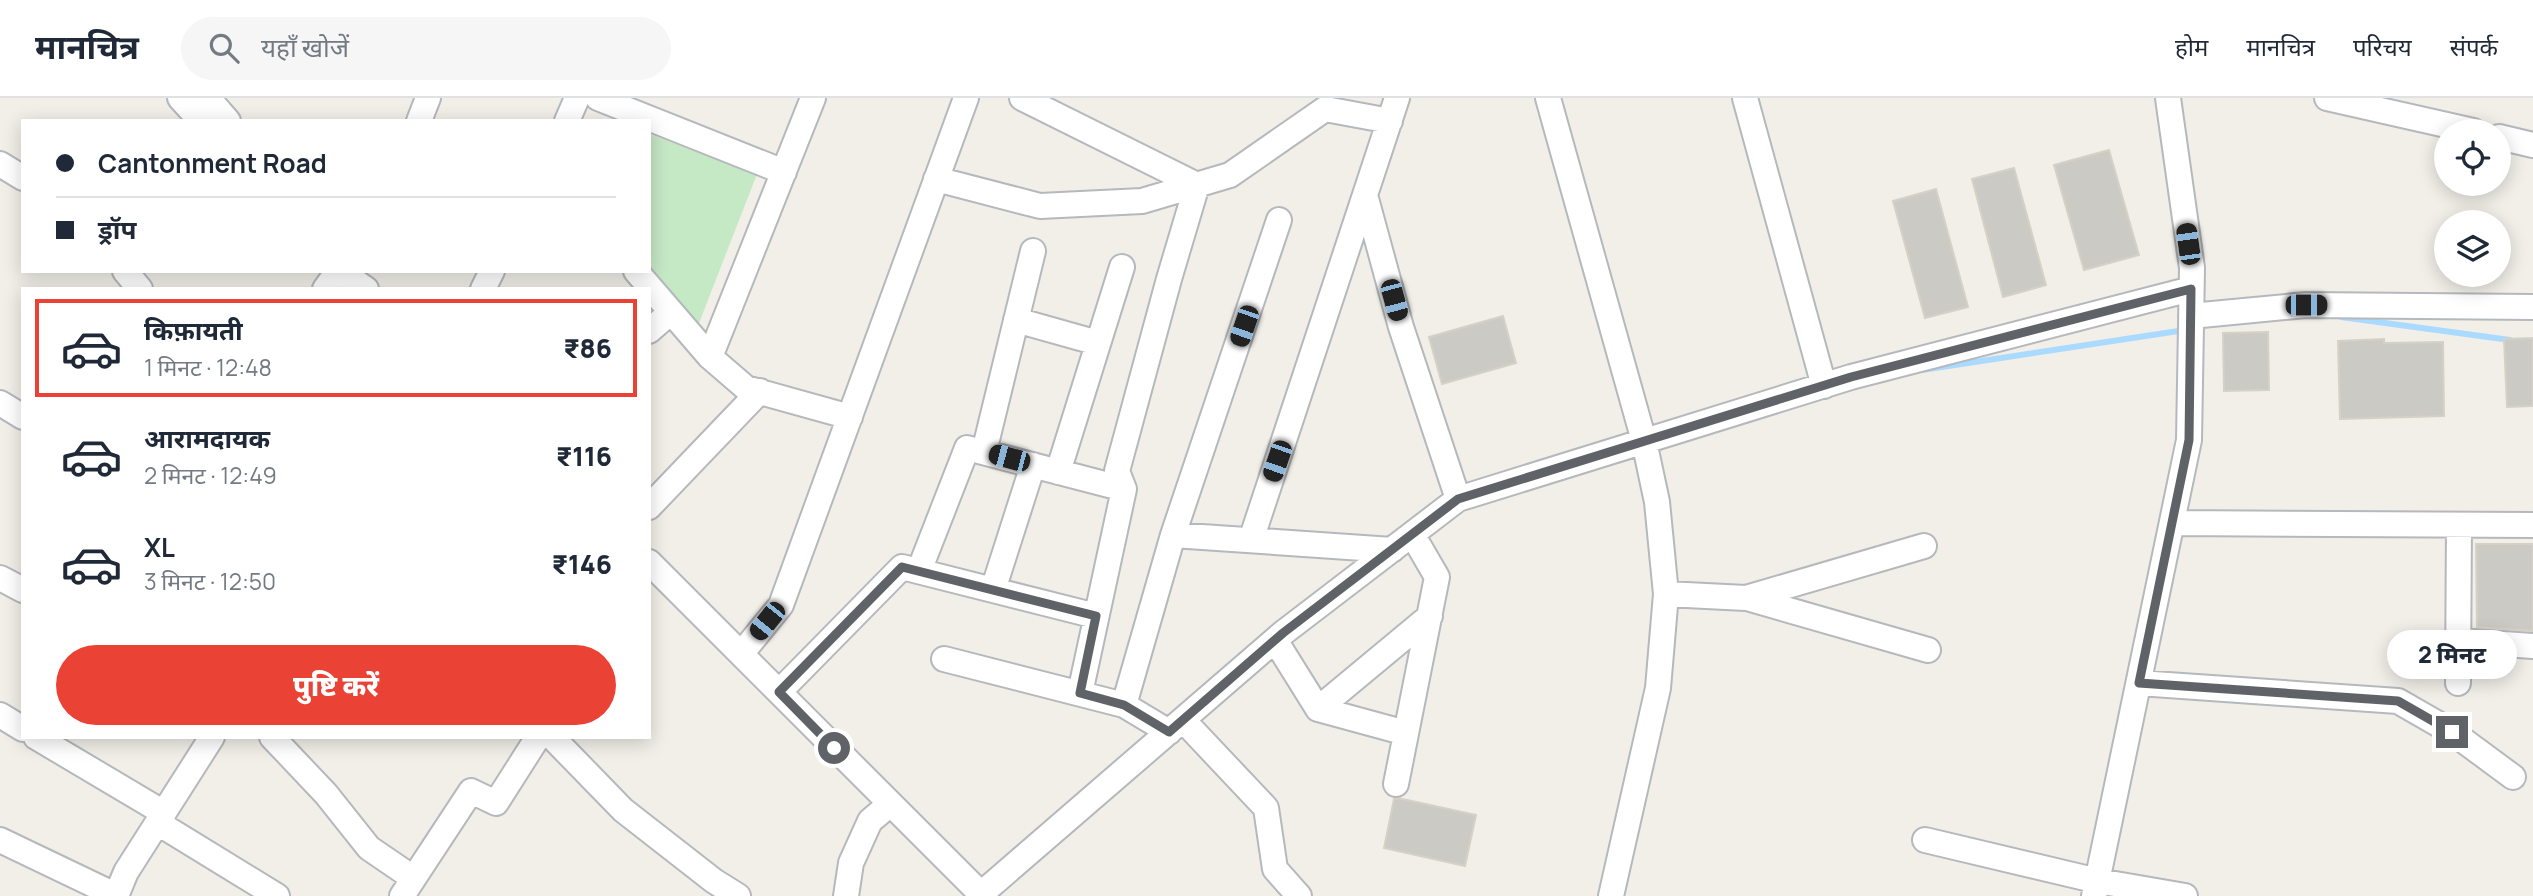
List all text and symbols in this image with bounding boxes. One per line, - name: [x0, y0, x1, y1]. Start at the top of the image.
- search box: [181, 17, 671, 80]
- text: मानचित्र: [35, 24, 139, 69]
- icon: search: [205, 29, 243, 67]
- text: यहाँ खोजें: [261, 29, 349, 65]
- text: होम: [2175, 30, 2208, 63]
- text: मानचित्र: [2246, 30, 2315, 63]
- text: परिचय: [2353, 30, 2412, 63]
- text: संपर्क: [2450, 30, 2498, 63]
- map controls: [2434, 119, 2511, 287]
- button: locate: [2434, 119, 2511, 196]
- text: Cantonment Road: [98, 145, 327, 181]
- button: layers: [2434, 210, 2511, 287]
- text: ड्रॉप: [98, 211, 136, 247]
- car: [2175, 222, 2202, 266]
- car: [1379, 277, 1410, 323]
- car: [2286, 295, 2328, 316]
- car: [1228, 303, 1261, 349]
- text: किफ़ायती: [144, 312, 243, 348]
- icon: car: [60, 317, 123, 380]
- text: ₹86: [563, 330, 612, 366]
- text: 1 मिनट · 12:48: [144, 351, 272, 383]
- text: आरामदायक: [144, 420, 270, 456]
- icon: car: [60, 425, 123, 488]
- text: ₹116: [556, 438, 612, 474]
- car: [1261, 438, 1294, 484]
- car: [986, 442, 1033, 474]
- text: 2 मिनट · 12:49: [144, 459, 277, 491]
- text: XL: [144, 529, 175, 565]
- icon: car: [60, 533, 123, 596]
- text: ₹146: [552, 546, 612, 582]
- text: 3 मिनट · 12:50: [144, 565, 276, 597]
- car: [746, 598, 789, 644]
- callout: 2 मिनट: [2387, 630, 2517, 680]
- text: 2 मिनट: [2418, 638, 2486, 670]
- button: पुष्टि करें: [56, 645, 616, 725]
- route end: [2436, 716, 2468, 748]
- route start: [818, 732, 850, 764]

